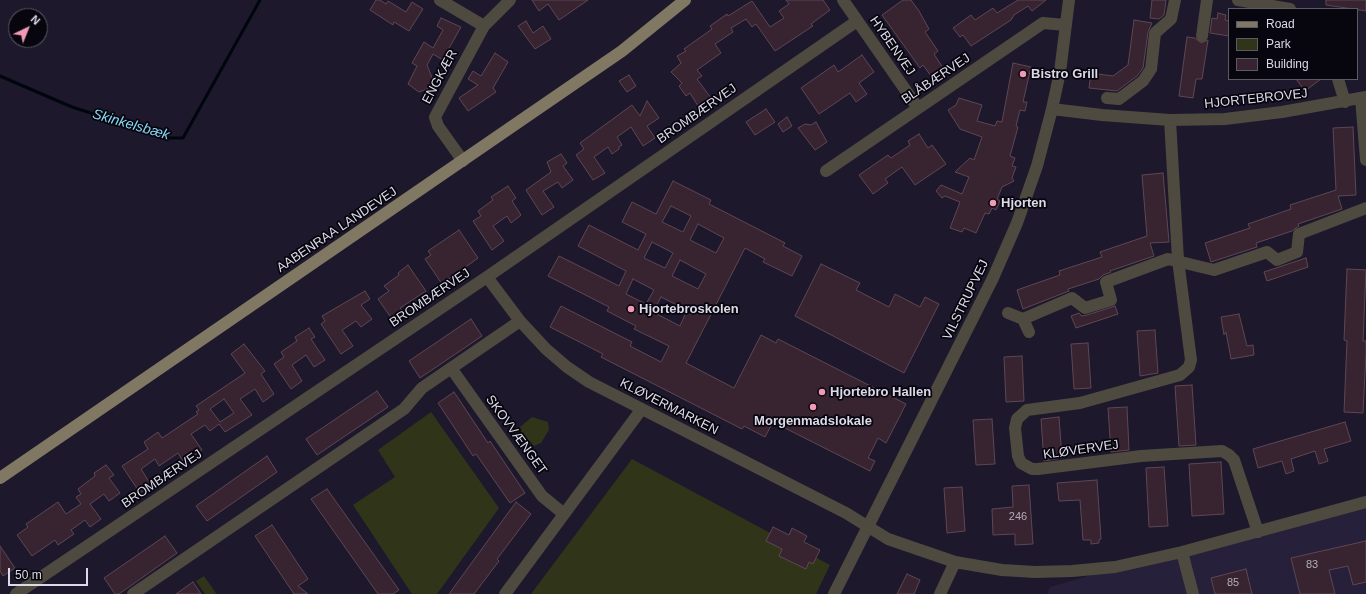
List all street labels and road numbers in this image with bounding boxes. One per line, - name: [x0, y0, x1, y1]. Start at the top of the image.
- street label: HYBENVEJ: [866, 13, 918, 79]
- street label: ENGKÆR: [419, 47, 461, 107]
- street label: BLÅBÆRVEJ: [899, 50, 973, 108]
- street label: BROMBÆRVEJ: [654, 81, 740, 147]
- street label: HJORTEBROVEJ: [1204, 86, 1308, 112]
- street label: AABENRAA LANDEVEJ: [274, 184, 400, 276]
- street label: VILSTRUPVEJ: [940, 257, 992, 343]
- street label: BROMBÆRVEJ: [387, 265, 473, 331]
- street label: KLØVERMARKEN: [617, 375, 721, 439]
- street label: SKOVVÆNGET: [482, 392, 550, 478]
- street label: KLØVERVEJ: [1042, 437, 1120, 463]
- street label: BROMBÆRVEJ: [119, 446, 205, 512]

